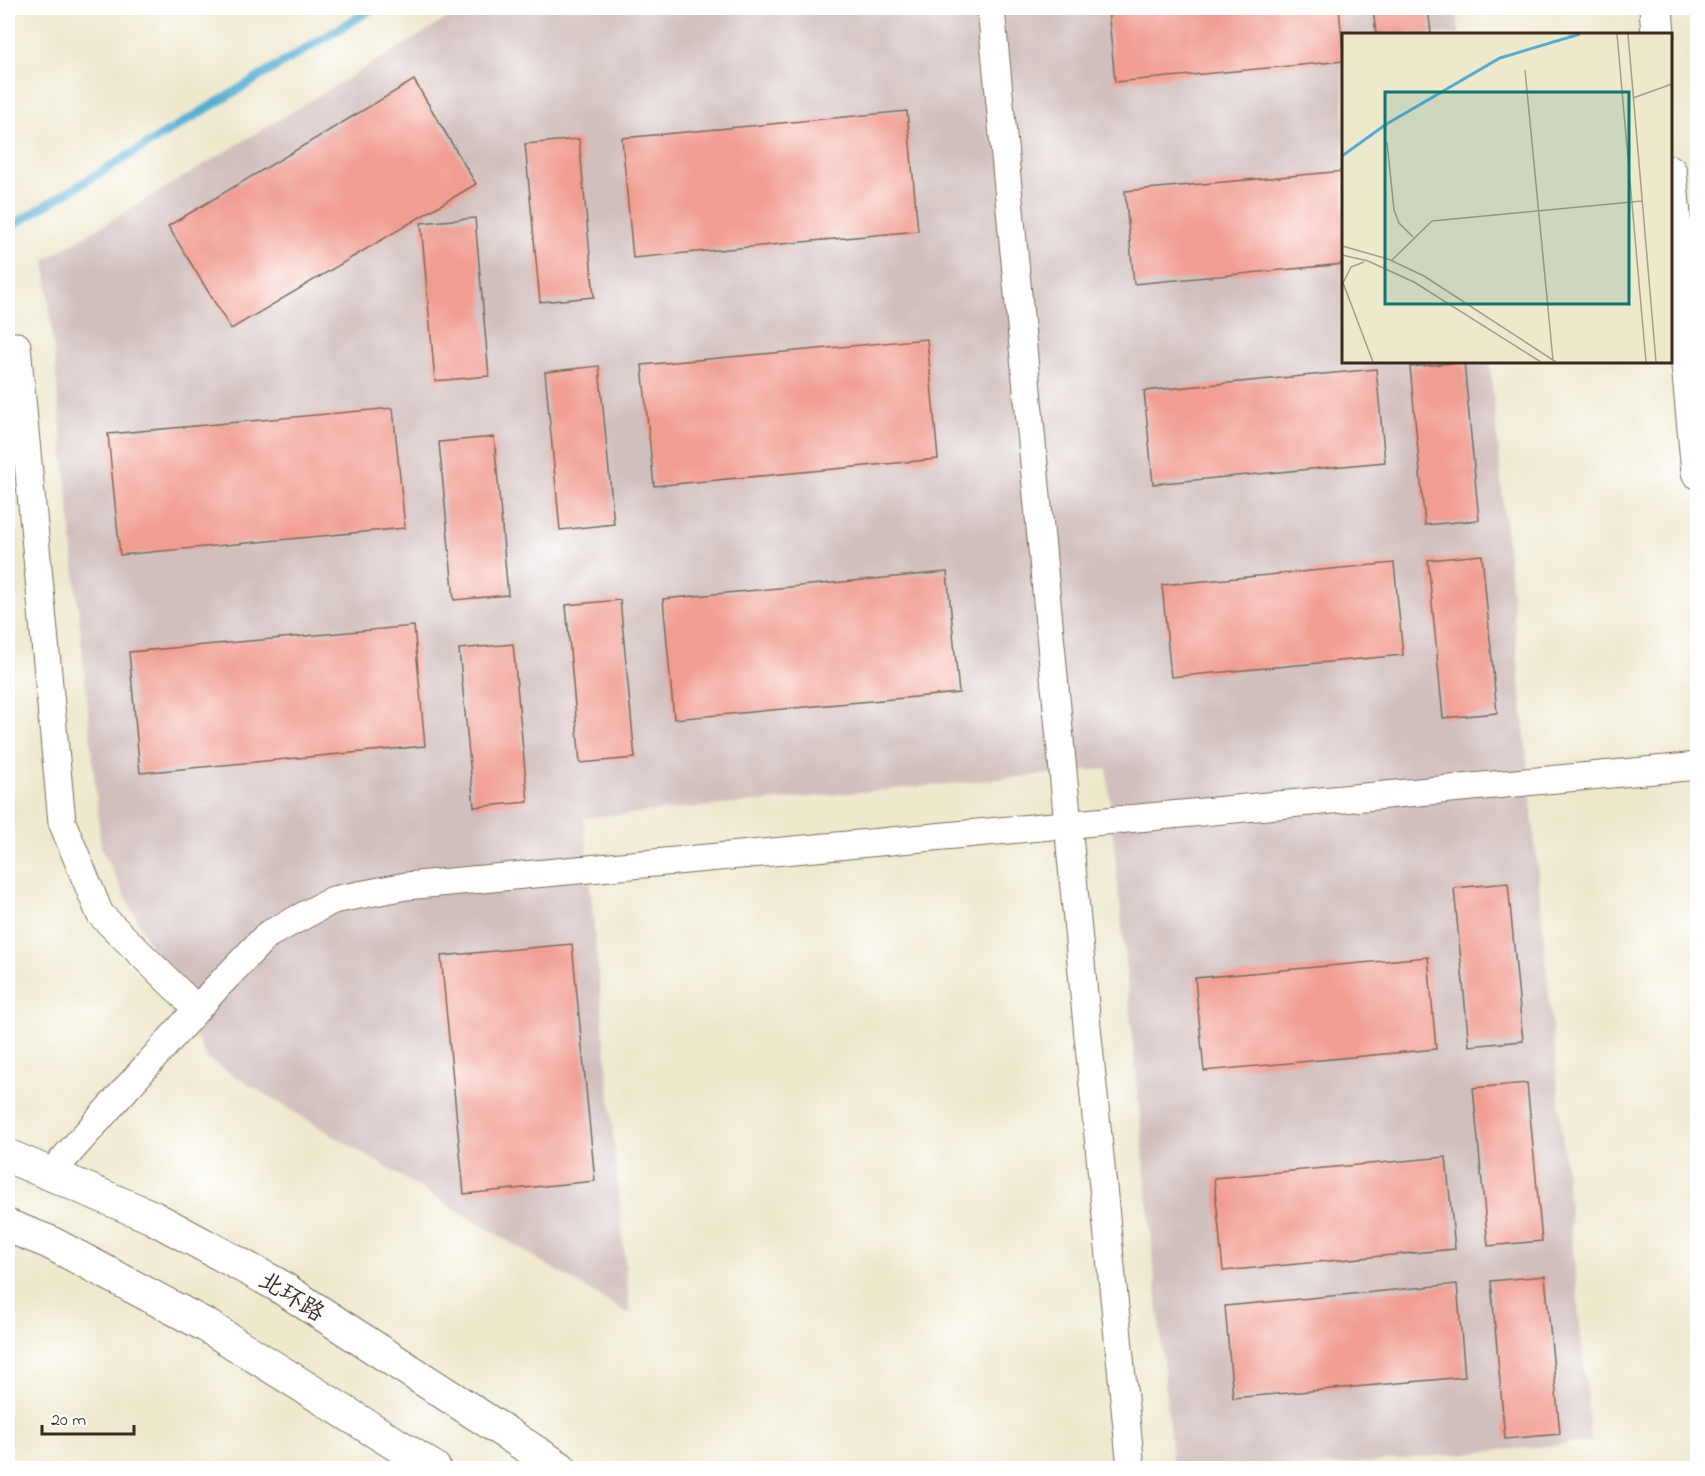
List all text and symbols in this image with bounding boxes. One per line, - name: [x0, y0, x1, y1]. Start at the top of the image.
- inset map: [1342, 33, 1672, 363]
- street label: 北环路: [251, 1264, 330, 1332]
- scale bar: [42, 1398, 134, 1436]
- text: 20 m: [51, 1408, 86, 1434]

